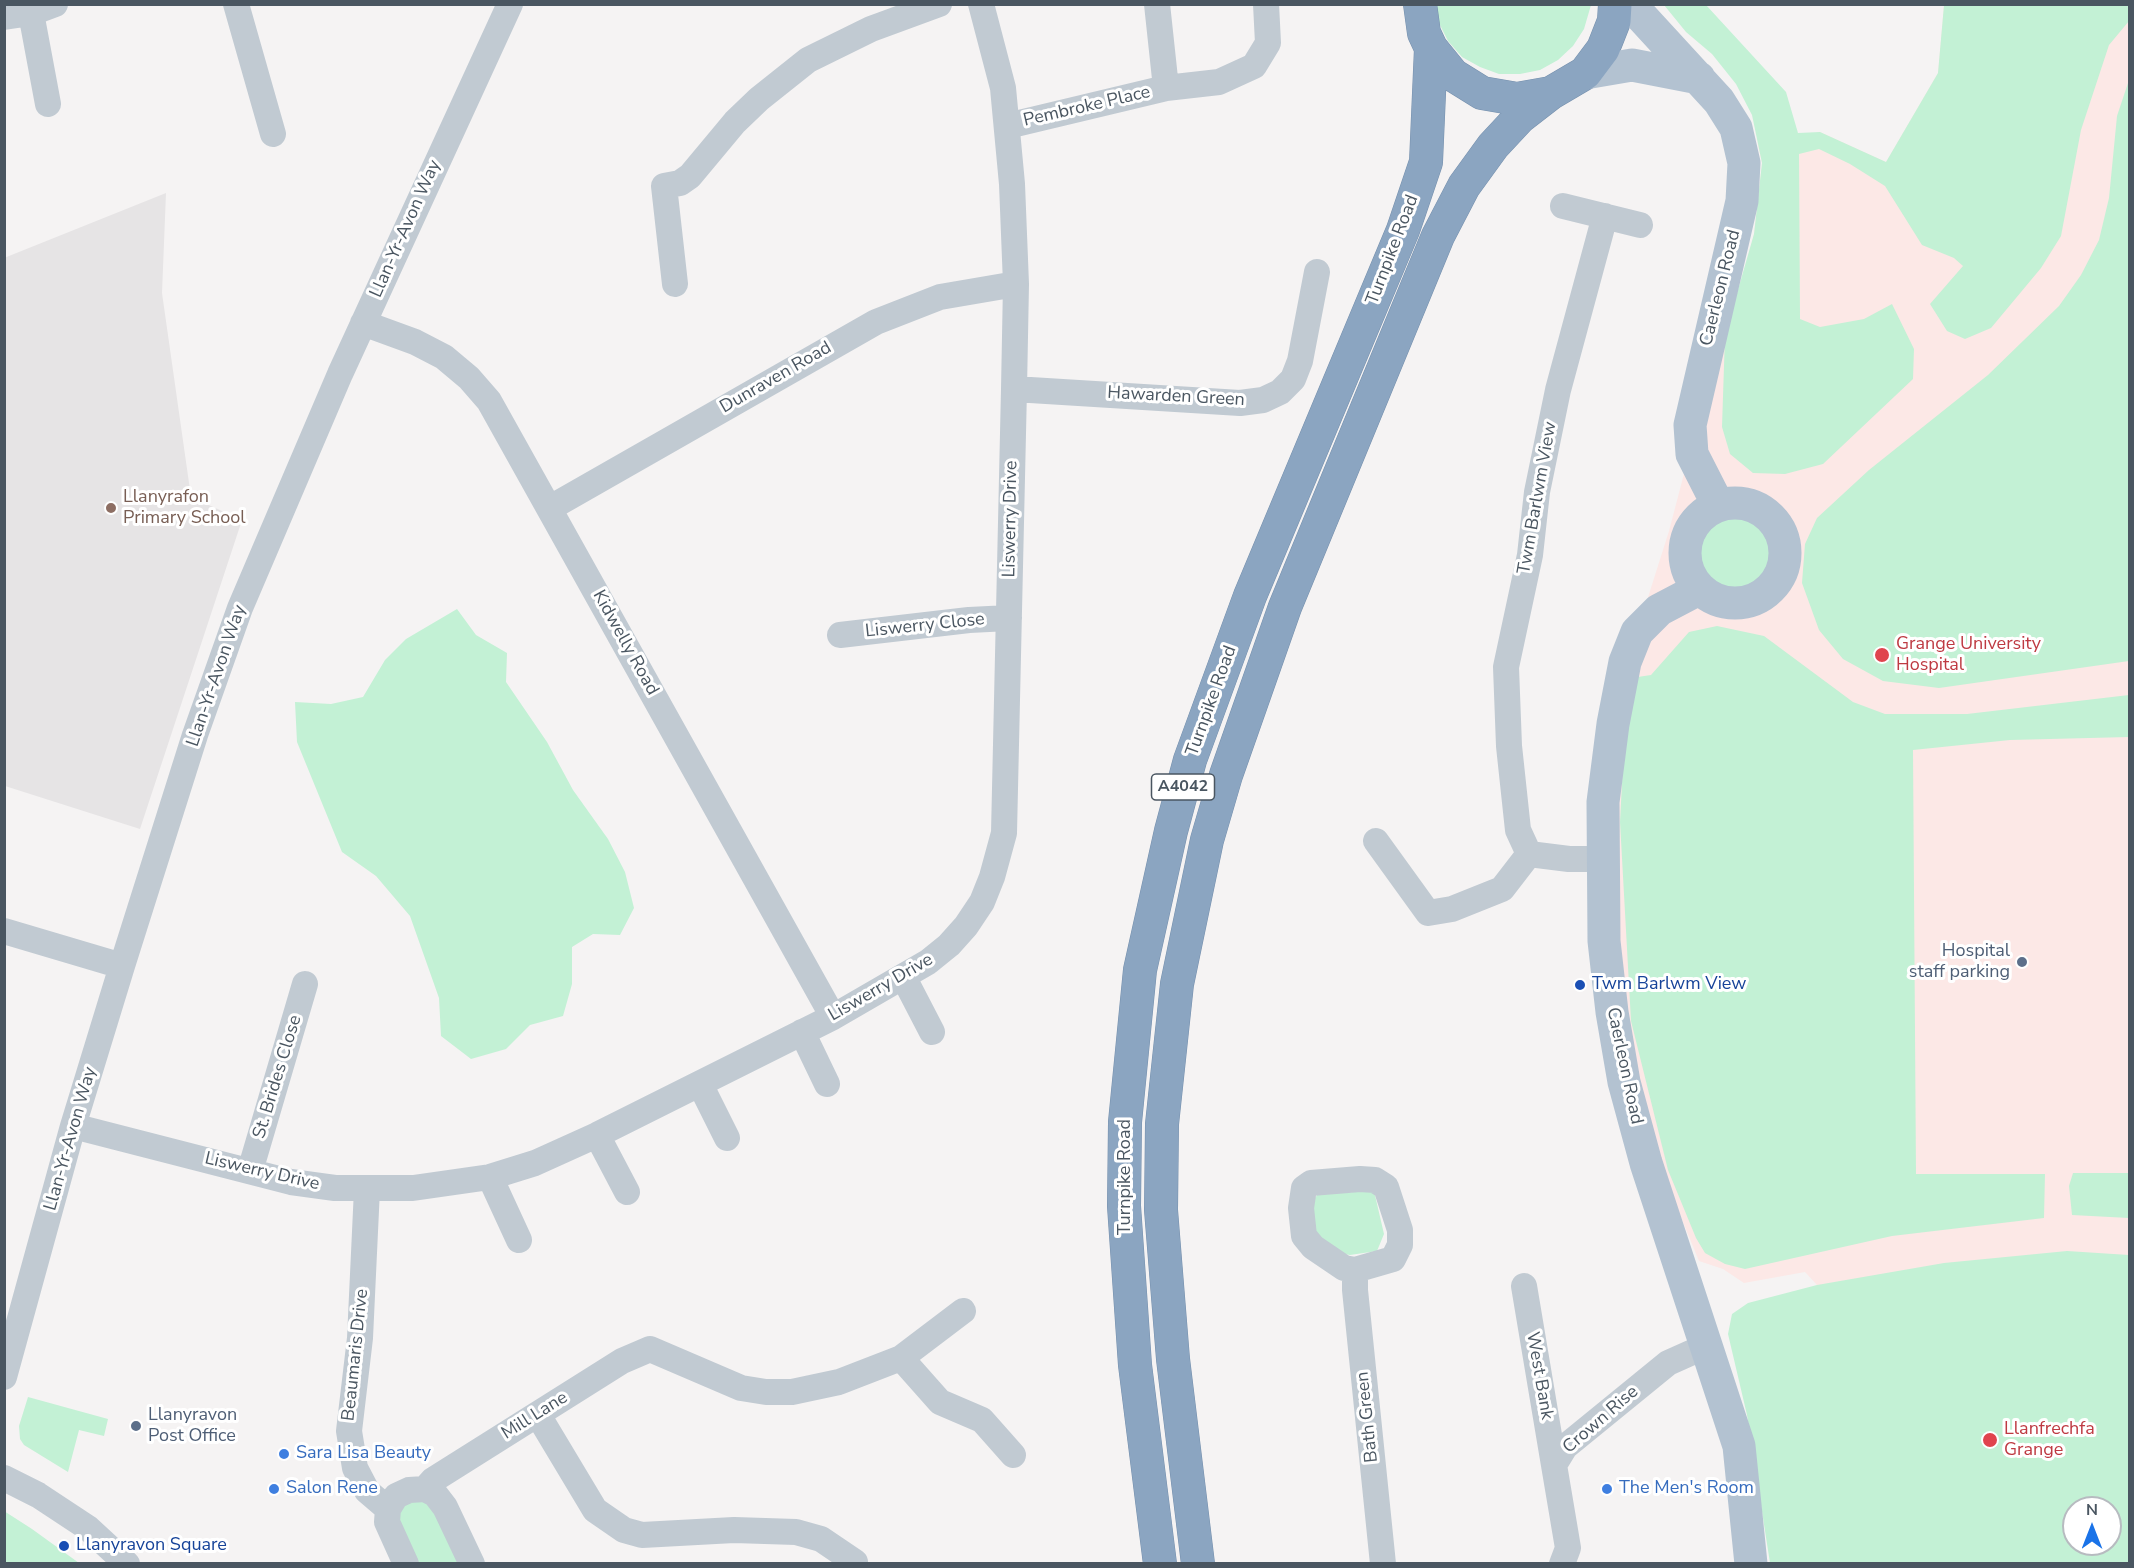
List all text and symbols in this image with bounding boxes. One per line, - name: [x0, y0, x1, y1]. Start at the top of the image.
- street label: Pembroke Place: [1021, 82, 1153, 132]
- street label: Llan-Yr-Avon Way: [366, 157, 446, 301]
- street label: Turnpike Road: [1362, 192, 1424, 308]
- street label: Caerleon Road: [1696, 228, 1746, 348]
- street label: Dunraven Road: [717, 337, 835, 419]
- street label: Hawarden Green: [1107, 383, 1245, 411]
- street label: Twm Barlwm View: [1514, 420, 1562, 576]
- street label: Liswerry Drive: [999, 460, 1023, 578]
- place label: Llanyrafon Primary School: [123, 487, 246, 530]
- marker: Llanyrafon Primary School: [104, 501, 118, 515]
- street label: Kidwelly Road: [587, 587, 663, 699]
- street label: Llan-Yr-Avon Way: [183, 602, 251, 750]
- street label: Liswerry Close: [864, 609, 986, 643]
- place label: Grange University Hospital: [1896, 634, 2041, 676]
- street label: Turnpike Road: [1182, 643, 1242, 759]
- marker: Grange University Hospital: [1873, 646, 1891, 664]
- road number: A4042: [1152, 774, 1214, 800]
- place label: Hospital staff parking: [1909, 941, 2010, 984]
- street label: Liswerry Drive: [825, 949, 937, 1027]
- marker: Hospital staff parking: [2015, 955, 2029, 969]
- place label: Twm Barlwm View: [1592, 974, 1746, 996]
- marker: Twm Barlwm View: [1573, 978, 1587, 992]
- street label: Caerleon Road: [1601, 1006, 1647, 1126]
- street label: St. Brides Close: [249, 1013, 307, 1141]
- street label: Llan-Yr-Avon Way: [40, 1065, 102, 1213]
- street label: Turnpike Road: [1115, 1119, 1137, 1235]
- street label: Liswerry Drive: [203, 1148, 321, 1196]
- street label: Beaumaris Drive: [338, 1288, 374, 1422]
- street label: West Bank: [1521, 1330, 1557, 1422]
- street label: Bath Green: [1352, 1370, 1384, 1464]
- street label: Crown Rise: [1559, 1381, 1643, 1459]
- street label: Mill Lane: [498, 1387, 572, 1445]
- place label: Llanyravon Post Office: [148, 1405, 237, 1448]
- marker: Llanyravon Post Office: [129, 1419, 143, 1433]
- place label: Llanfrechfa Grange: [2004, 1419, 2095, 1462]
- marker: Llanfrechfa Grange: [1981, 1431, 1999, 1449]
- place label: Sara Lisa Beauty: [296, 1443, 431, 1465]
- marker: Sara Lisa Beauty: [277, 1447, 291, 1461]
- place label: Salon Rene: [286, 1478, 378, 1500]
- place label: The Men's Room: [1619, 1478, 1754, 1500]
- marker: Salon Rene: [267, 1482, 281, 1496]
- marker: The Men's Room: [1600, 1482, 1614, 1496]
- north arrow: [2062, 1496, 2122, 1556]
- text: N: [2086, 1499, 2098, 1521]
- place label: Llanyravon Square: [76, 1535, 227, 1557]
- marker: Llanyravon Square: [57, 1539, 71, 1553]

